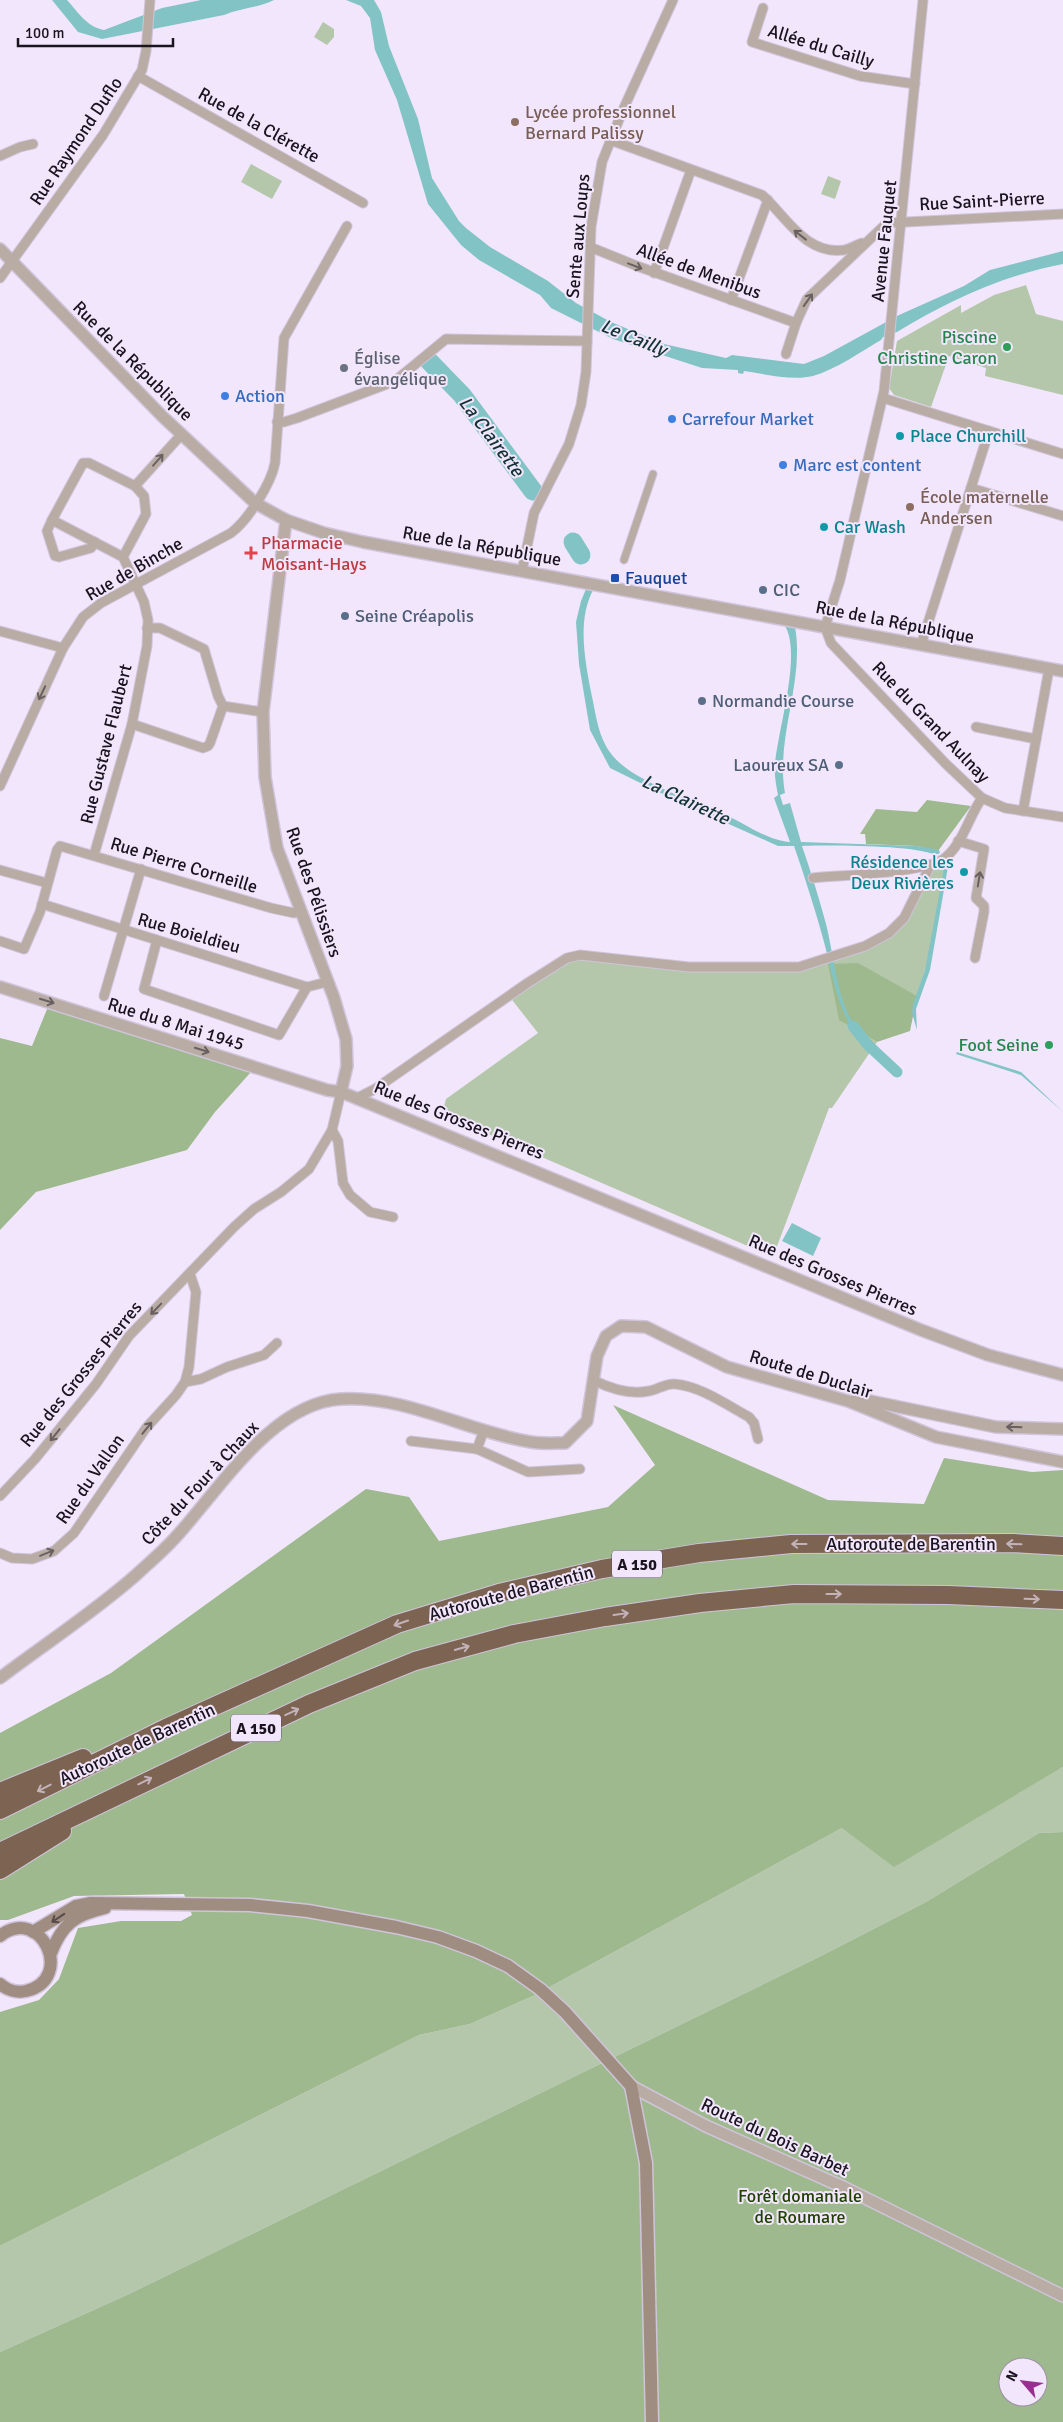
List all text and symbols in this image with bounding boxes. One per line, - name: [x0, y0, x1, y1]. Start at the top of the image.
- scale bar: [18, 15, 172, 47]
- street label: Allée du Cailly: [765, 19, 877, 73]
- text: 100 m: [25, 24, 65, 42]
- street label: Rue Raymond Duflo: [25, 73, 127, 209]
- street label: Rue de la Clérette: [194, 82, 324, 168]
- place label: Lycée professionnel Bernard Palissy: [525, 101, 676, 144]
- marker: Lycée professionnel Bernard Palissy: [509, 116, 521, 128]
- street label: Sente aux Loups: [562, 173, 594, 299]
- street label: Avenue Fauquet: [867, 179, 901, 303]
- street label: Rue Saint-Pierre: [919, 187, 1045, 215]
- one-way arrow: [794, 230, 807, 241]
- street label: Allée de Menibus: [634, 238, 764, 304]
- one-way arrow: [628, 262, 643, 271]
- one-way arrow: [803, 293, 813, 307]
- street label: Rue de la République: [68, 296, 198, 426]
- water label: Le Cailly: [597, 314, 672, 363]
- place label: Piscine Christine Caron: [877, 326, 997, 369]
- marker: Piscine Christine Caron: [1001, 341, 1013, 353]
- place label: Église évangélique: [354, 347, 447, 390]
- marker: Église évangélique: [338, 362, 350, 374]
- place label: Action: [235, 385, 285, 407]
- marker: Action: [219, 390, 231, 402]
- water label: La Clairette: [453, 392, 530, 483]
- place label: Carrefour Market: [682, 408, 814, 430]
- marker: Carrefour Market: [666, 413, 678, 425]
- place label: Place Churchill: [910, 425, 1026, 447]
- marker: Place Churchill: [894, 430, 906, 442]
- one-way arrow: [152, 454, 163, 467]
- place label: Marc est content: [793, 454, 921, 476]
- marker: Marc est content: [777, 459, 789, 471]
- place label: École maternelle Andersen: [920, 486, 1049, 529]
- marker: École maternelle Andersen: [904, 501, 916, 513]
- place label: Car Wash: [834, 516, 906, 538]
- street label: Rue de la République: [401, 521, 563, 571]
- marker: Car Wash: [818, 521, 830, 533]
- street label: Rue de Binche: [81, 532, 187, 606]
- place label: Pharmacie Moisant-Hays: [261, 532, 367, 575]
- marker: Pharmacie Moisant-Hays: [245, 547, 257, 559]
- place label: Fauquet: [625, 567, 687, 589]
- marker: Fauquet: [609, 572, 621, 584]
- place label: CIC: [773, 579, 800, 601]
- marker: CIC: [757, 584, 769, 596]
- street label: Rue de la République: [814, 596, 976, 648]
- place label: Seine Créapolis: [355, 605, 474, 627]
- marker: Seine Créapolis: [339, 610, 351, 622]
- street label: Rue du Grand Aulnay: [867, 657, 995, 788]
- street label: Rue Gustave Flaubert: [75, 662, 137, 826]
- one-way arrow: [37, 685, 47, 700]
- place label: Normandie Course: [712, 690, 854, 712]
- marker: Normandie Course: [696, 695, 708, 707]
- place label: Laoureux SA: [733, 754, 829, 776]
- marker: Laoureux SA: [833, 759, 845, 771]
- water label: La Clairette: [638, 769, 735, 831]
- street label: Rue des Pélissiers: [281, 824, 347, 960]
- street label: Rue Pierre Corneille: [108, 832, 260, 898]
- place label: Résidence les Deux Rivières: [850, 851, 954, 894]
- marker: Résidence les Deux Rivières: [958, 866, 970, 878]
- one-way arrow: [975, 871, 985, 887]
- street label: Rue Boieldieu: [135, 908, 243, 958]
- street label: Rue du 8 Mai 1945: [105, 993, 247, 1055]
- one-way arrow: [38, 997, 54, 1007]
- place label: Foot Seine: [959, 1034, 1039, 1056]
- marker: Foot Seine: [1043, 1039, 1055, 1051]
- one-way arrow: [193, 1046, 209, 1056]
- street label: Rue des Grosses Pierres: [371, 1076, 547, 1164]
- street label: Rue des Grosses Pierres: [745, 1229, 921, 1321]
- street label: Rue des Grosses Pierres: [15, 1297, 147, 1451]
- one-way arrow: [150, 1303, 162, 1315]
- street label: Route de Duclair: [747, 1345, 875, 1403]
- street label: Côte du Four à Chaux: [137, 1416, 264, 1550]
- one-way arrow: [142, 1421, 153, 1434]
- one-way arrow: [1007, 1423, 1023, 1432]
- one-way arrow: [49, 1429, 60, 1442]
- street label: Rue du Vallon: [51, 1430, 129, 1528]
- street label: Autoroute de Barentin: [826, 1533, 996, 1555]
- one-way arrow: [792, 1539, 808, 1549]
- one-way arrow: [1007, 1539, 1023, 1548]
- one-way arrow: [39, 1548, 54, 1557]
- road number: A 150: [612, 1550, 662, 1578]
- street label: Autoroute de Barentin: [426, 1560, 596, 1626]
- one-way arrow: [826, 1589, 842, 1599]
- one-way arrow: [1024, 1594, 1040, 1603]
- one-way arrow: [612, 1609, 628, 1619]
- one-way arrow: [393, 1619, 409, 1629]
- one-way arrow: [453, 1643, 469, 1652]
- street label: Autoroute de Barentin: [56, 1698, 218, 1790]
- one-way arrow: [284, 1706, 299, 1716]
- road number: A 150: [231, 1715, 281, 1742]
- one-way arrow: [137, 1776, 152, 1786]
- one-way arrow: [36, 1783, 51, 1793]
- one-way arrow: [51, 1913, 65, 1923]
- street label: Route du Bois Barbet: [698, 2093, 852, 2181]
- park label: Forêt domaniale de Roumare: [738, 2185, 862, 2228]
- north arrow: [998, 2357, 1048, 2407]
- text: N: [1002, 2368, 1022, 2384]

